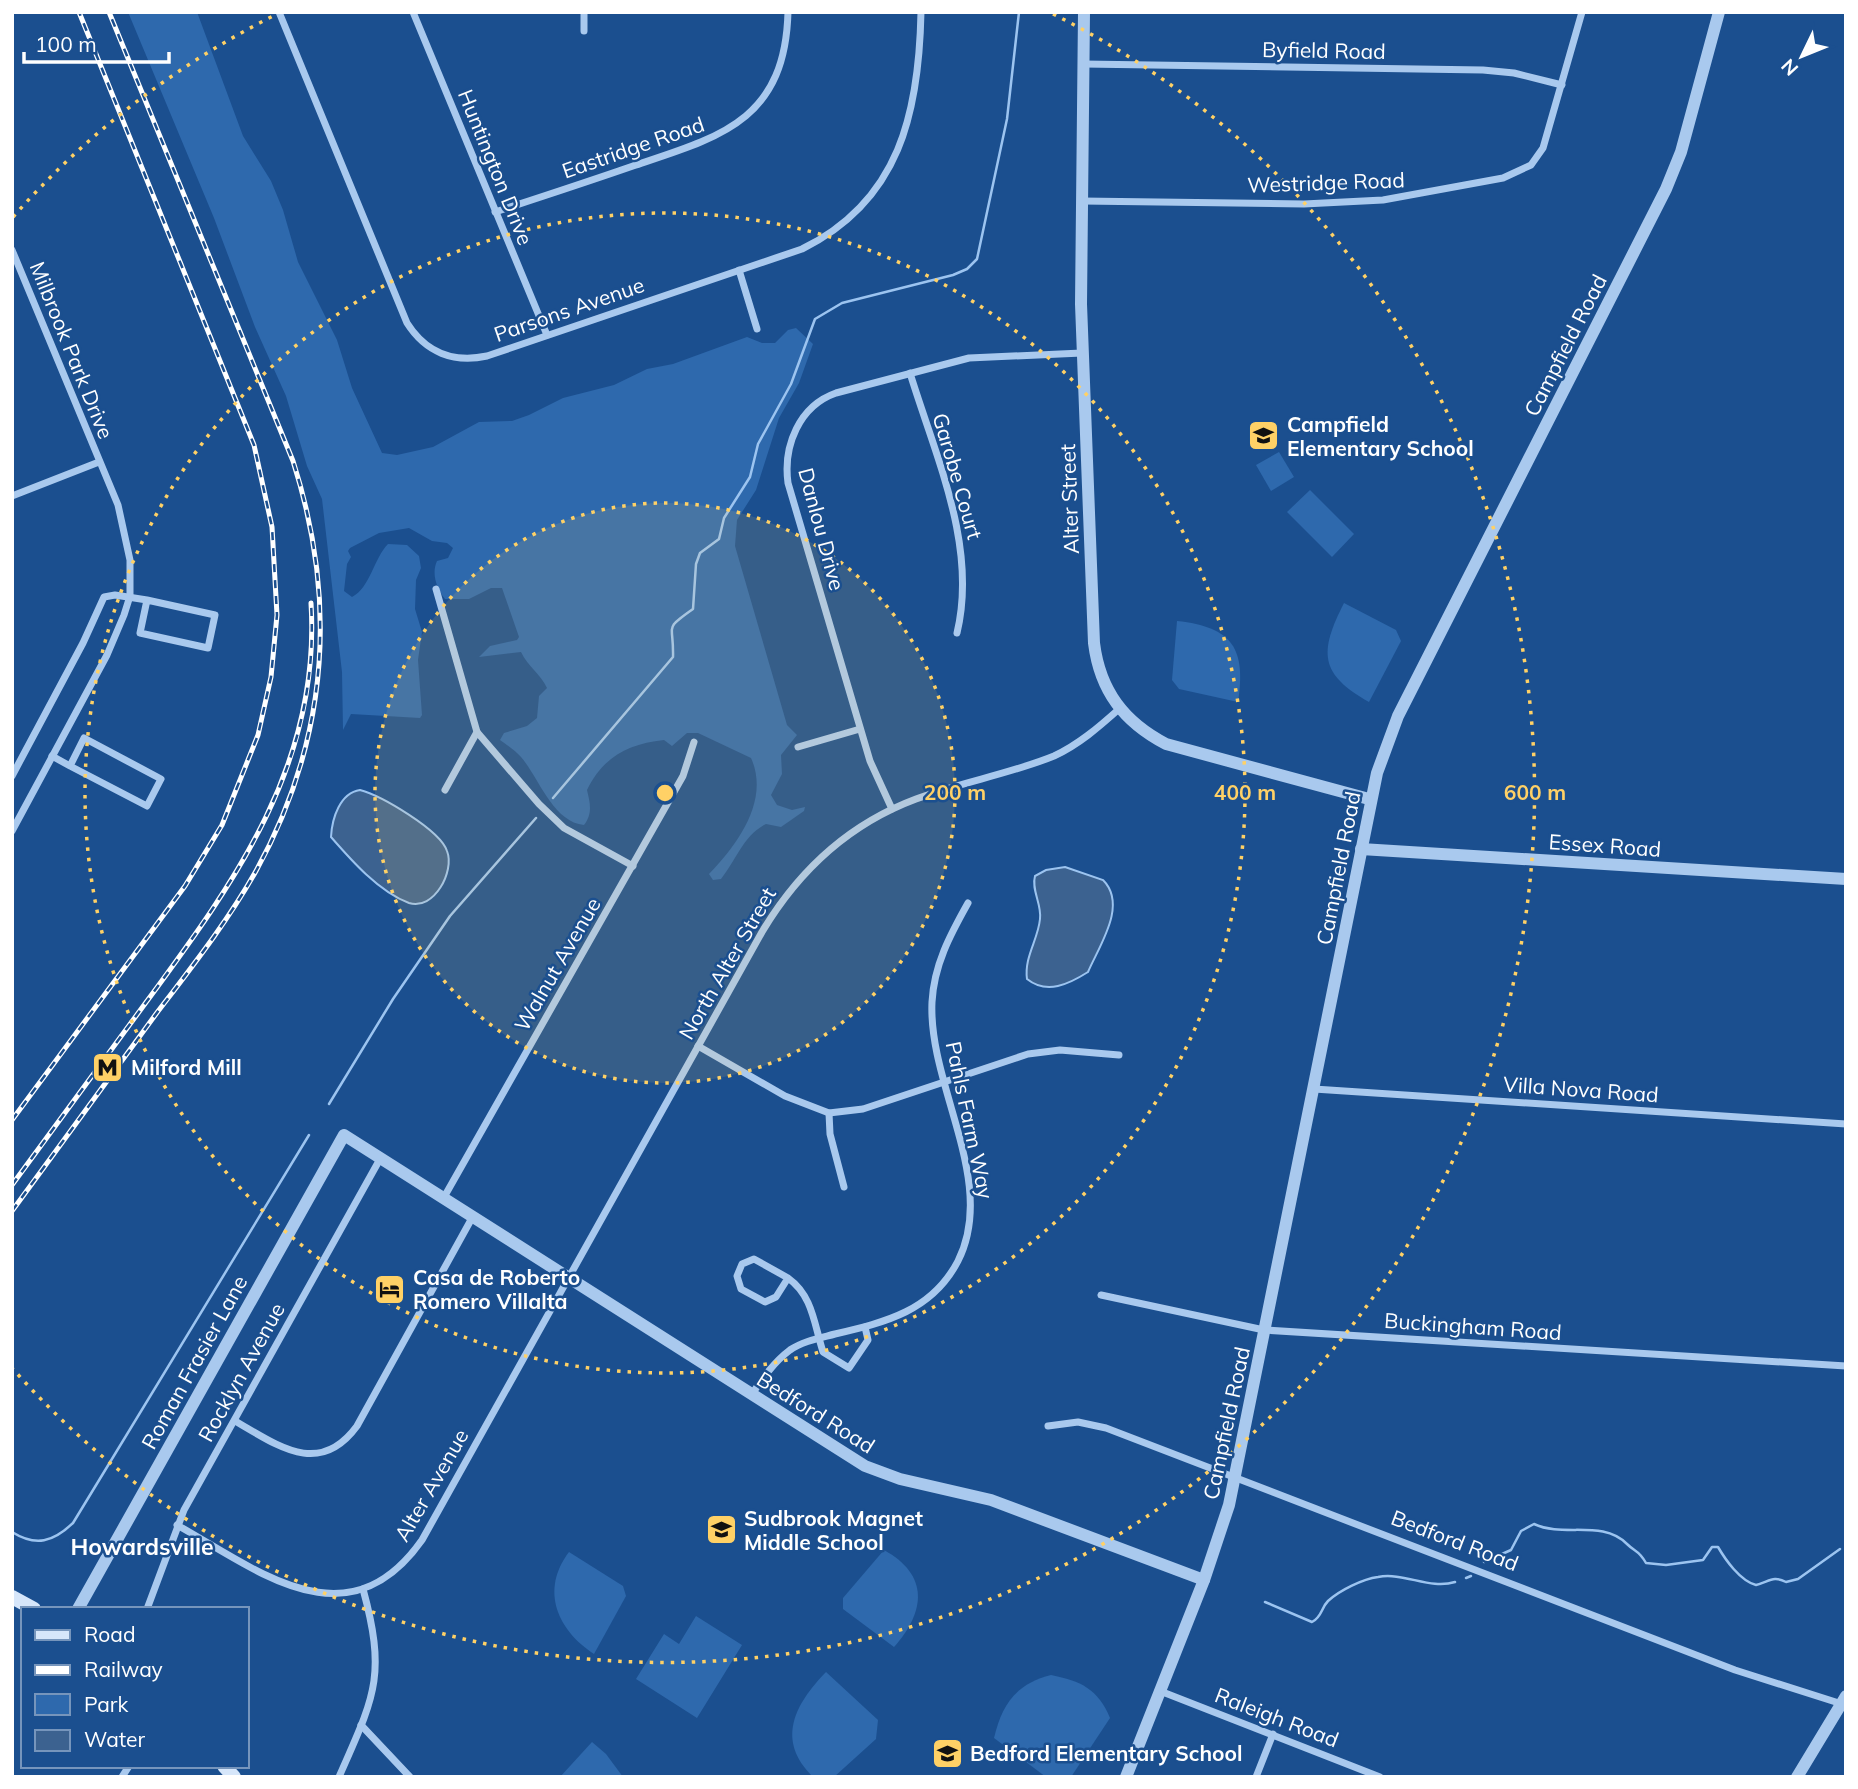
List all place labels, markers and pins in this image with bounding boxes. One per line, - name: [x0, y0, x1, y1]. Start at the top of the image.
- place label: Campfield Elementary School: [1287, 411, 1474, 461]
- school or university icon: Campfield Elementary School: [1247, 419, 1281, 453]
- centre of rings: [653, 781, 677, 805]
- metro station icon: Milford Mill: [91, 1050, 125, 1084]
- place label: Milford Mill: [131, 1054, 242, 1080]
- place label: Casa de Roberto Romero Villalta: [413, 1264, 580, 1314]
- hotel icon: Casa de Roberto Romero Villalta: [373, 1272, 407, 1306]
- place label: Sudbrook Magnet Middle School: [744, 1505, 923, 1555]
- school or university icon: Sudbrook Magnet Middle School: [704, 1513, 738, 1547]
- school or university icon: Bedford Elementary School: [930, 1736, 964, 1770]
- place label: Bedford Elementary School: [970, 1740, 1242, 1766]

